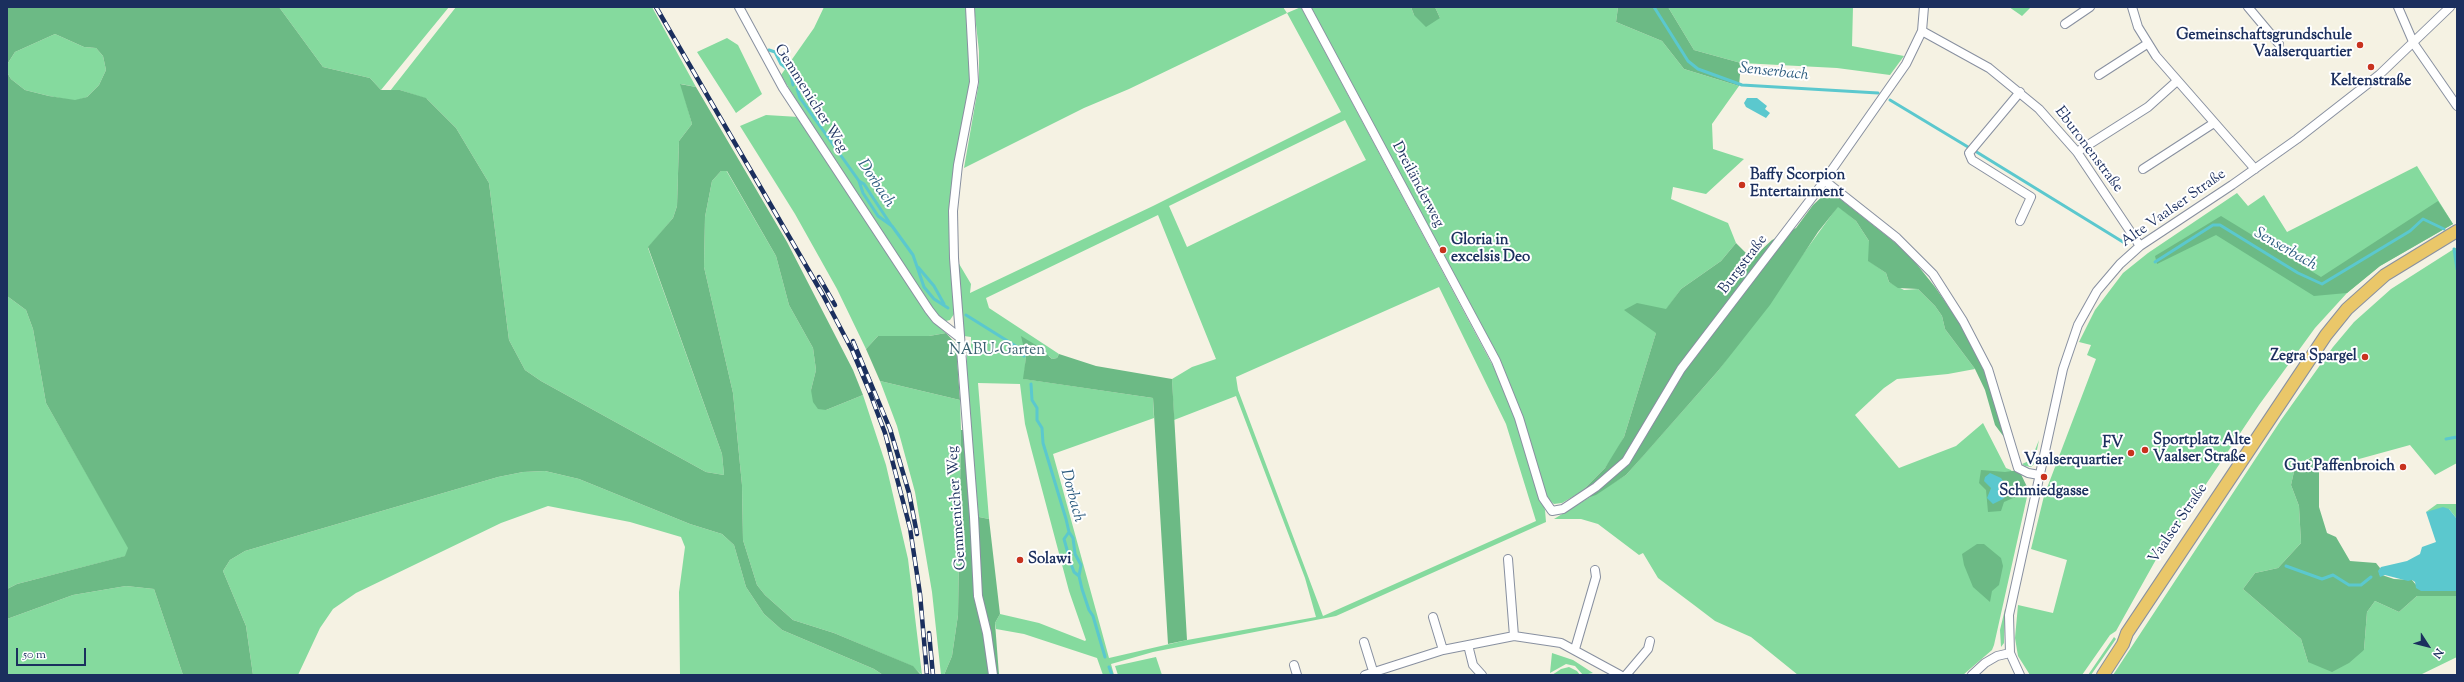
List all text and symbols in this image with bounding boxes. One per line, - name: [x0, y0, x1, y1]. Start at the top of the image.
- place label: Gemeinschaftsgrundschule Vaalserquartier: [2176, 27, 2352, 62]
- marker: Gemeinschaftsgrundschule Vaalserquartier: [2355, 40, 2365, 50]
- street label: Gemmenicher Weg: [769, 41, 851, 157]
- water label: Senserbach: [1738, 60, 1810, 86]
- marker: Keltenstraße: [2366, 62, 2376, 72]
- place label: Keltenstraße: [2331, 73, 2411, 91]
- street label: Eburonenstraße: [2050, 103, 2126, 197]
- street label: Dreiländerweg: [1387, 139, 1447, 231]
- water label: Dorbach: [852, 156, 898, 212]
- street label: Alte Vaalser Straße: [2118, 166, 2230, 252]
- place label: Baffy Scorpion Entertainment: [1750, 167, 1845, 202]
- marker: Baffy Scorpion Entertainment: [1737, 180, 1747, 190]
- water label: Senserbach: [2250, 224, 2320, 276]
- place label: Gloria in excelsis Deo: [1451, 232, 1530, 267]
- street label: Burgstraße: [1716, 232, 1772, 298]
- marker: Gloria in excelsis Deo: [1438, 245, 1448, 255]
- park label: NABU-Garten: [949, 342, 1045, 360]
- place label: Zegra Spargel: [2271, 348, 2357, 366]
- marker: Zegra Spargel: [2360, 352, 2370, 362]
- place label: Sportplatz Alte Vaalser Straße: [2153, 432, 2251, 467]
- place label: FV Vaalserquartier: [2024, 435, 2123, 470]
- street label: Gemmenicher Weg: [945, 445, 971, 571]
- marker: Sportplatz Alte Vaalser Straße: [2140, 445, 2150, 455]
- marker: FV Vaalserquartier: [2126, 448, 2136, 458]
- place label: Gut Paffenbroich: [2284, 458, 2395, 476]
- marker: Gut Paffenbroich: [2398, 462, 2408, 472]
- water label: Dorbach: [1055, 467, 1087, 525]
- marker: Schmiedgasse: [2039, 472, 2049, 482]
- street label: Vaalser Straße: [2146, 481, 2212, 567]
- place label: Schmiedgasse: [1999, 483, 2089, 501]
- place label: Solawi: [1028, 551, 1071, 569]
- marker: Solawi: [1015, 555, 1025, 565]
- north arrow: [2408, 626, 2448, 666]
- scale bar: [18, 640, 88, 666]
- text: N: [2429, 645, 2447, 661]
- text: 50 m: [23, 646, 46, 664]

